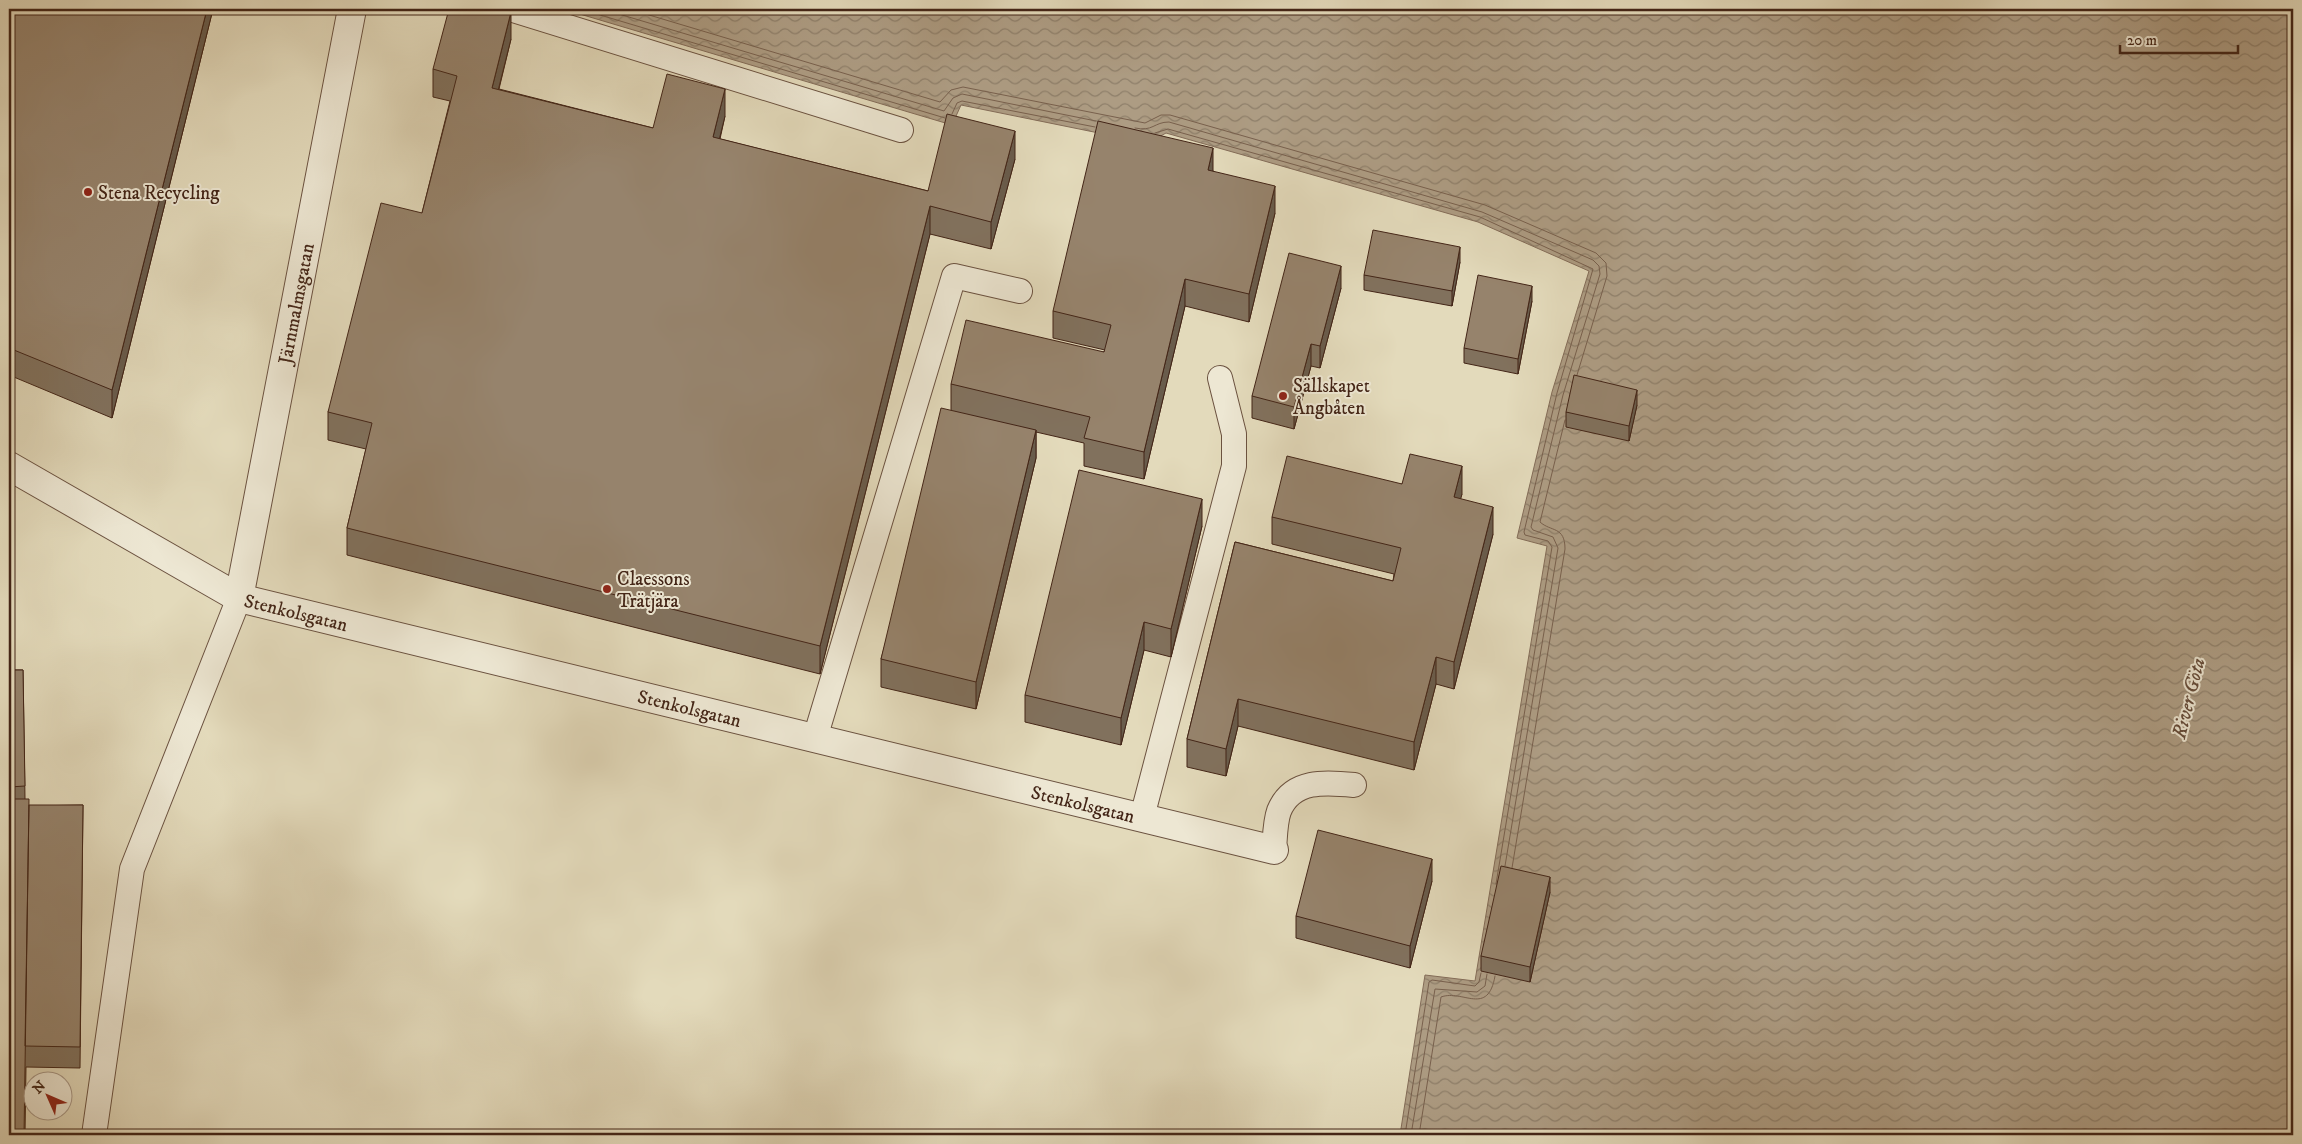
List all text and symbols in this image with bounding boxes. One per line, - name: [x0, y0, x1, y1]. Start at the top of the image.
- scale bar: [2120, 22, 2237, 54]
- text: 20 m: [2127, 31, 2157, 50]
- place label: Stena Recycling: [98, 182, 220, 205]
- marker: Stena Recycling: [82, 186, 94, 198]
- street label: Järnmalmsgatan: [274, 241, 320, 368]
- place label: Sällskapet Ångbåten: [1293, 375, 1370, 420]
- marker: Sällskapet Ångbåten: [1277, 390, 1289, 402]
- place label: Claessons Trätjära: [617, 568, 689, 613]
- marker: Claessons Trätjära: [601, 583, 613, 595]
- street label: Stenkolsgatan: [242, 590, 350, 637]
- water label: River Göta: [2167, 655, 2212, 742]
- street label: Stenkolsgatan: [635, 685, 743, 733]
- street label: Stenkolsgatan: [1029, 781, 1137, 829]
- north arrow: [22, 1072, 72, 1122]
- text: N: [29, 1077, 50, 1098]

